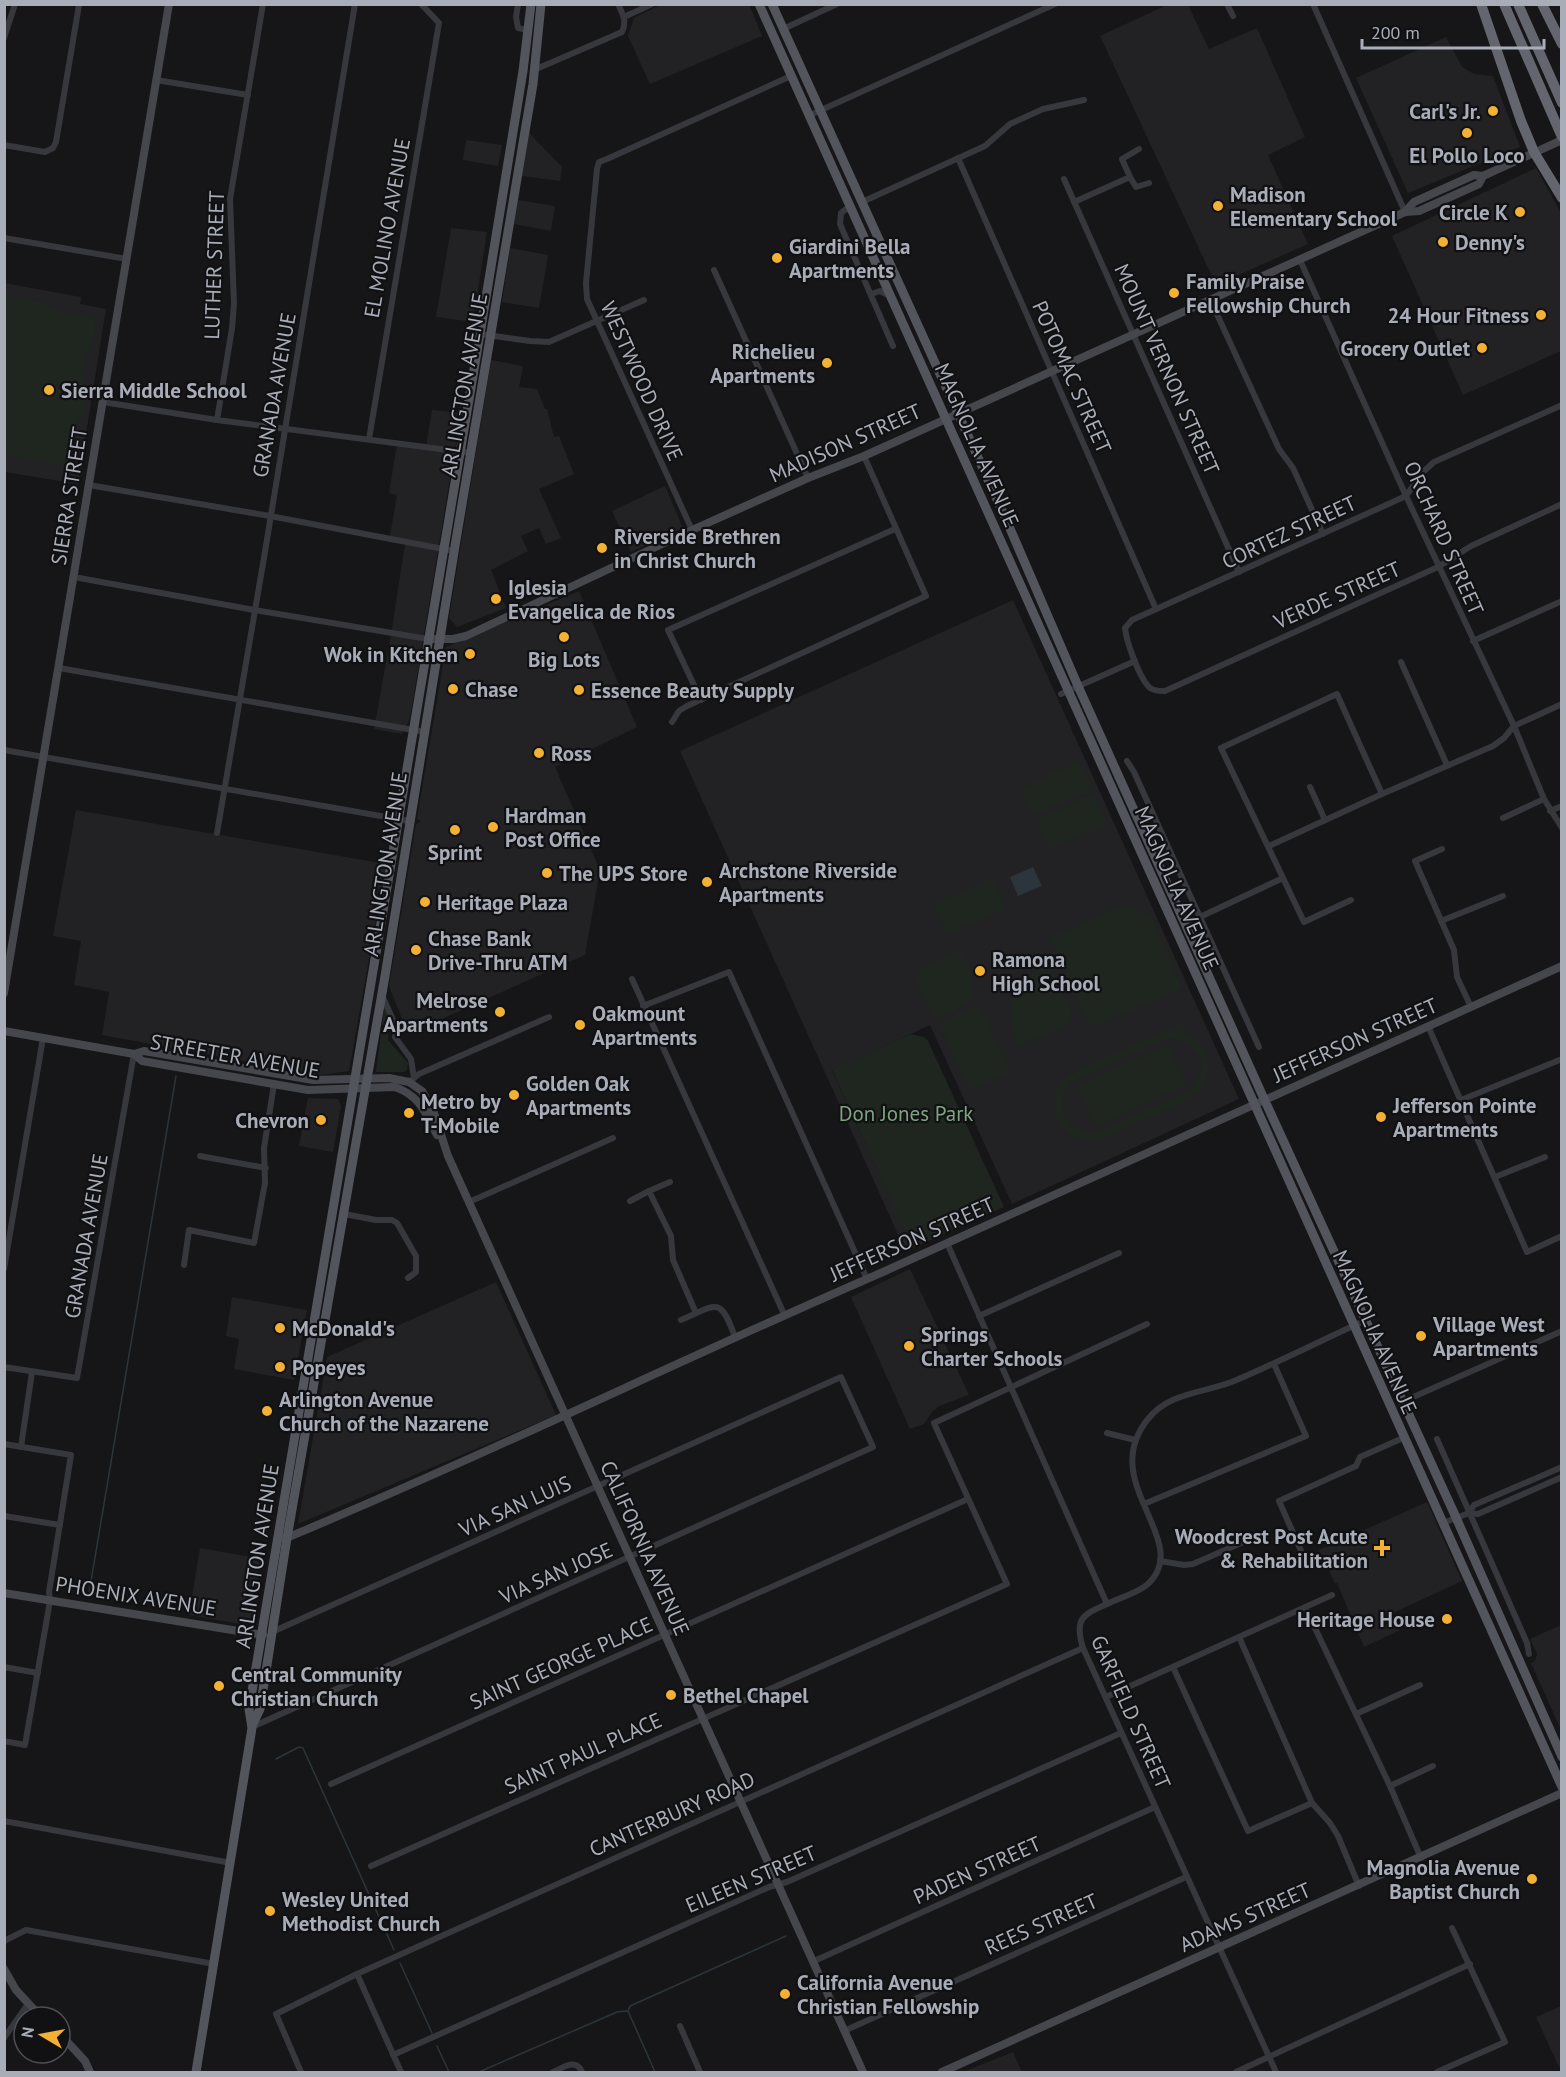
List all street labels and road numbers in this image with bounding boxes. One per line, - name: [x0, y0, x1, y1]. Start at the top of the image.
- street label: EL MOLINO AVENUE: [358, 136, 416, 320]
- street label: LUTHER STREET: [198, 190, 230, 340]
- street label: MOUNT VERNON STREET: [1108, 259, 1226, 479]
- street label: ARLINGTON AVENUE: [435, 291, 493, 479]
- street label: POTOMAC STREET: [1026, 296, 1118, 458]
- street label: WESTWOOD DRIVE: [595, 297, 689, 465]
- street label: GRANADA AVENUE: [246, 311, 302, 479]
- street label: MAGNOLIA AVENUE: [929, 359, 1025, 531]
- street label: MADISON STREET: [765, 397, 925, 489]
- street label: SIERRA STREET: [45, 425, 93, 567]
- street label: ORCHARD STREET: [1398, 457, 1490, 619]
- street label: CORTEZ STREET: [1217, 489, 1361, 575]
- street label: VERDE STREET: [1269, 555, 1405, 635]
- street label: ARLINGTON AVENUE: [357, 770, 413, 958]
- street label: MAGNOLIA AVENUE: [1129, 802, 1225, 974]
- street label: JEFFERSON STREET: [1267, 991, 1442, 1089]
- street label: STREETER AVENUE: [148, 1028, 322, 1084]
- street label: GRANADA AVENUE: [58, 1152, 114, 1320]
- street label: JEFFERSON STREET: [824, 1190, 999, 1288]
- street label: MAGNOLIA AVENUE: [1327, 1246, 1423, 1418]
- street label: CALIFORNIA AVENUE: [594, 1456, 696, 1640]
- street label: ARLINGTON AVENUE: [229, 1462, 285, 1650]
- street label: VIA SAN LUIS: [454, 1469, 575, 1543]
- street label: VIA SAN JOSE: [494, 1536, 617, 1610]
- street label: PHOENIX AVENUE: [54, 1570, 218, 1622]
- street label: SAINT GEORGE PLACE: [465, 1610, 657, 1716]
- street label: GARFIELD STREET: [1085, 1631, 1177, 1793]
- street label: SAINT PAUL PLACE: [500, 1706, 666, 1800]
- street label: CANTERBURY ROAD: [585, 1765, 759, 1863]
- street label: PADEN STREET: [909, 1830, 1045, 1910]
- street label: EILEEN STREET: [681, 1839, 821, 1919]
- street label: ADAMS STREET: [1175, 1876, 1315, 1958]
- street label: REES STREET: [980, 1887, 1102, 1961]

